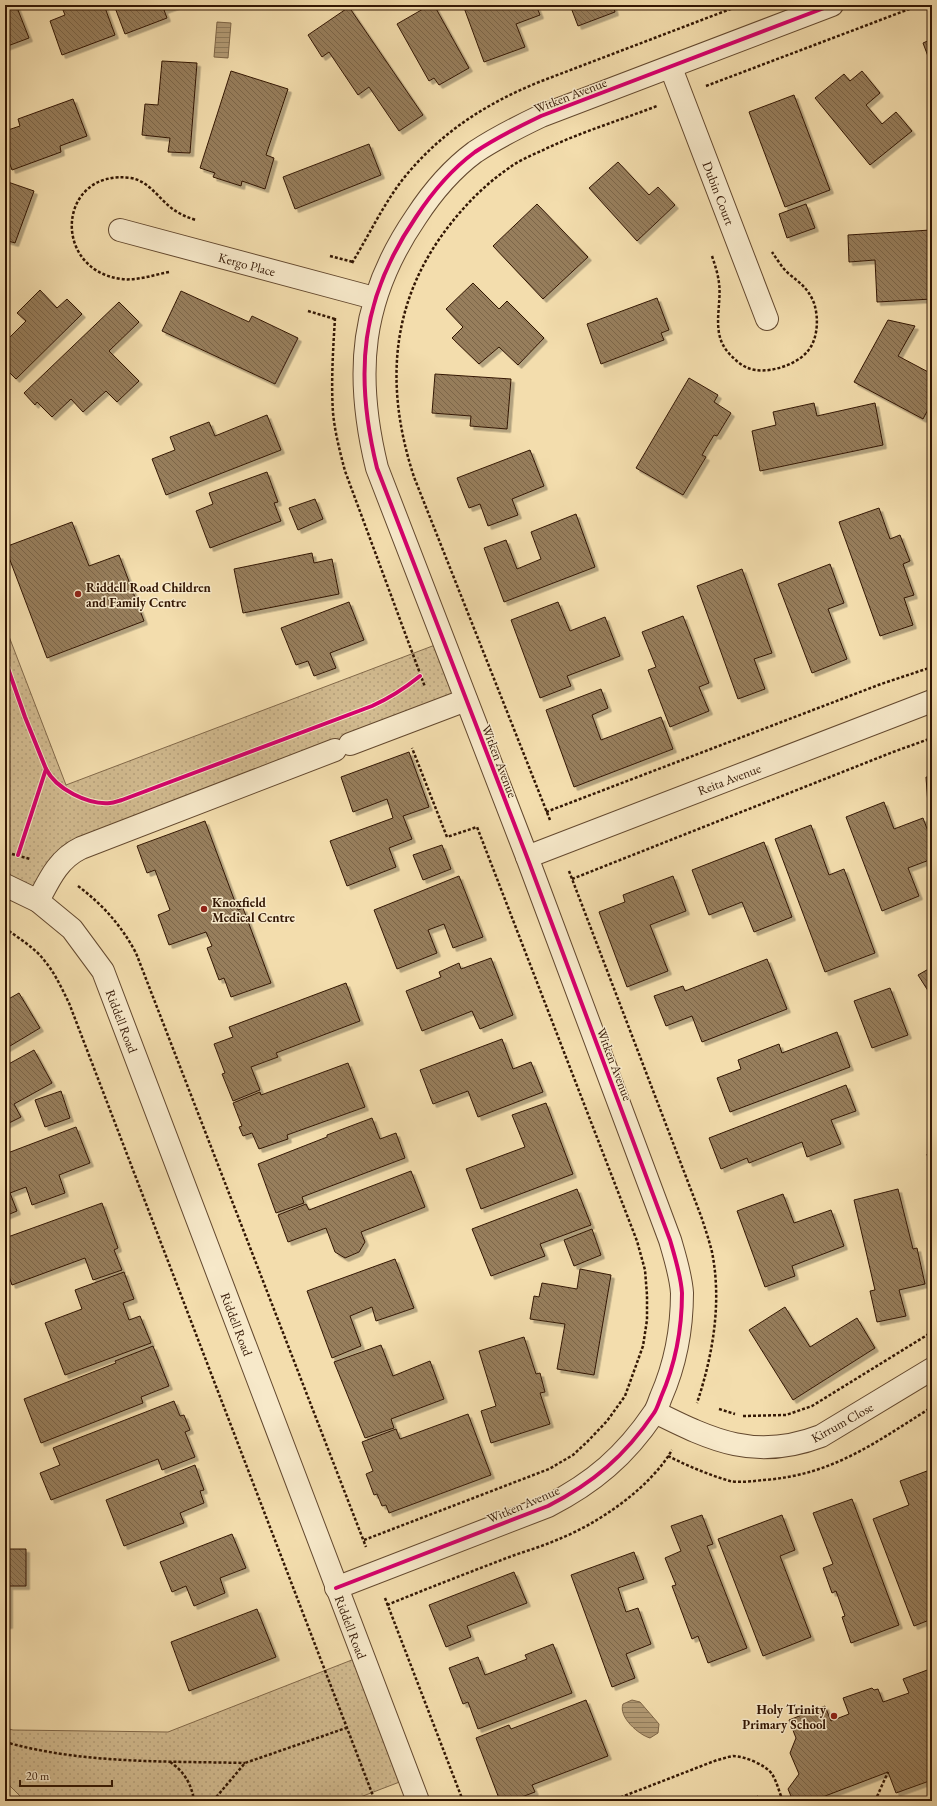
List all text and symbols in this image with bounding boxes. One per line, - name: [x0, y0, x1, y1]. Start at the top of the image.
- street label: Witken Avenue: [531, 74, 609, 117]
- street label: Dubin Court: [699, 159, 738, 227]
- street label: Kergo Place: [216, 249, 277, 280]
- place label: Riddell Road Children and Family Centre: [86, 579, 212, 611]
- marker: Riddell Road Children and Family Centre: [73, 589, 83, 599]
- street label: Witken Avenue: [478, 722, 521, 800]
- street label: Reita Avenue: [695, 760, 763, 799]
- place label: Knoxfield Medical Centre: [212, 894, 296, 926]
- marker: Knoxfield Medical Centre: [199, 904, 209, 914]
- street label: Riddell Road: [102, 987, 142, 1056]
- street label: Witken Avenue: [593, 1025, 636, 1103]
- street label: Riddell Road: [217, 1290, 257, 1359]
- street label: Kirrum Close: [808, 1398, 876, 1446]
- street label: Witken Avenue: [484, 1482, 562, 1527]
- street label: Riddell Road: [331, 1593, 371, 1662]
- place label: Holy Trinity Primary School: [742, 1701, 827, 1733]
- marker: Holy Trinity Primary School: [829, 1711, 839, 1721]
- scale bar: [20, 1762, 112, 1788]
- text: 20 m: [26, 1768, 50, 1784]

